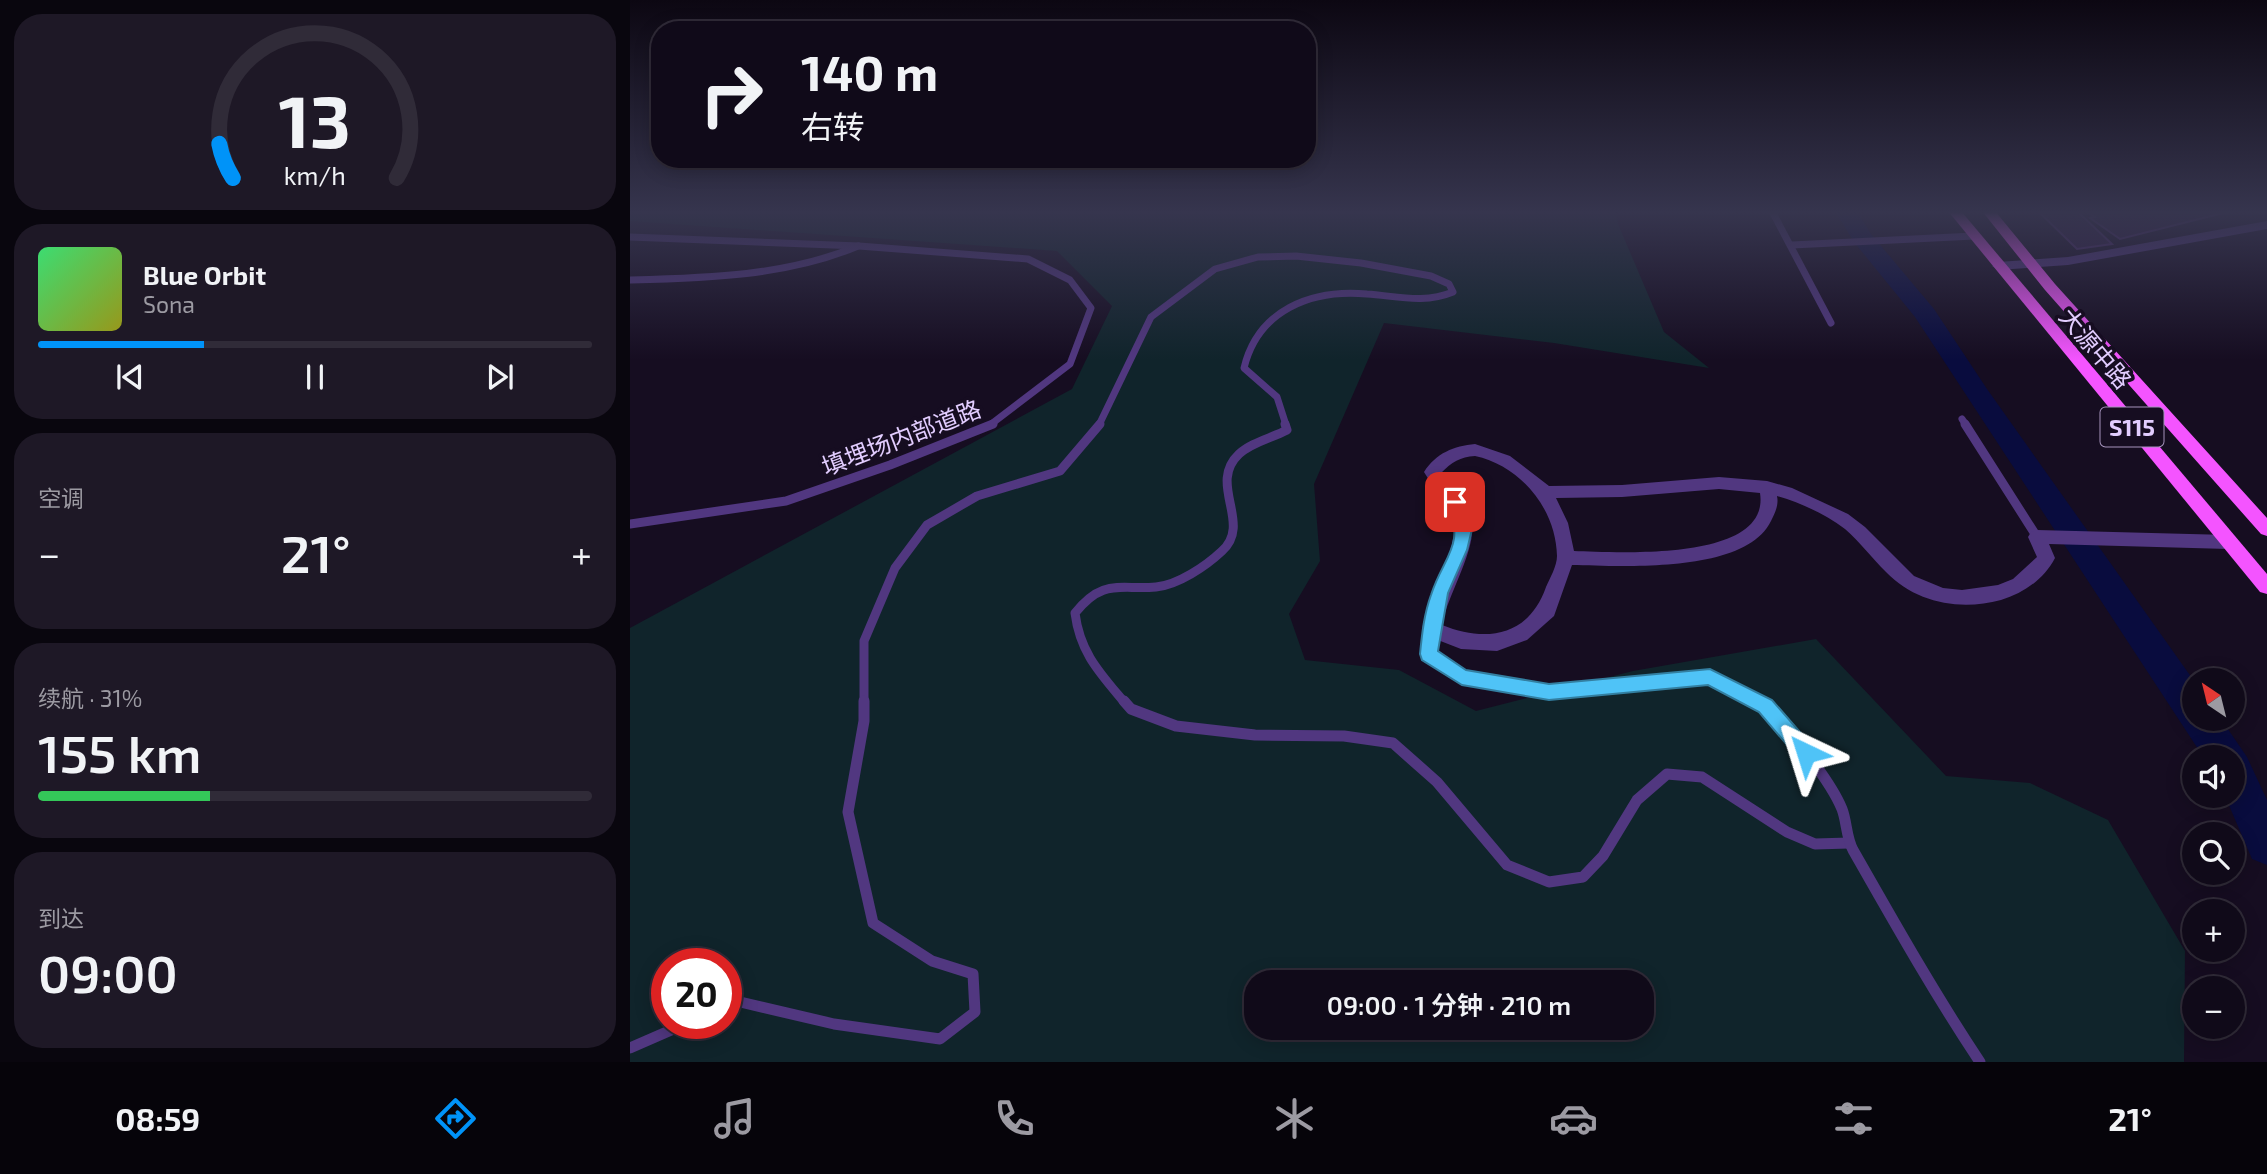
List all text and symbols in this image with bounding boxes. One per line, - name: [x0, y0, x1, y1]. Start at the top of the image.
- text: 140 m: [801, 42, 938, 101]
- icon: right: [686, 49, 777, 140]
- text: 13: [279, 75, 351, 163]
- text: 右转: [801, 107, 865, 145]
- text: km/h: [284, 160, 346, 190]
- text: Blue Orbit: [143, 259, 266, 290]
- text: Sona: [143, 290, 195, 318]
- street label: 大源中路: [2054, 302, 2138, 394]
- icon: previous: [111, 358, 149, 396]
- icon: pause: [296, 358, 334, 396]
- icon: next: [481, 358, 519, 396]
- street label: 填埋场内部道路: [817, 393, 985, 481]
- road number: S115: [2100, 408, 2164, 446]
- pin: [1425, 472, 1485, 532]
- icon: arrive: [1436, 483, 1474, 521]
- text: 空调: [38, 484, 84, 512]
- text: 21°: [281, 521, 351, 583]
- text: −: [38, 530, 60, 576]
- text: +: [571, 530, 592, 576]
- north arrow: [2182, 668, 2245, 732]
- map controls: [2182, 668, 2245, 1039]
- text: 续航 · 31%: [38, 684, 142, 712]
- position arrow: [1769, 716, 1843, 790]
- text: 155 km: [38, 721, 202, 783]
- button: sound: [2182, 745, 2245, 808]
- button: search: [2182, 822, 2245, 885]
- button: +: [2182, 899, 2245, 962]
- text: 到达: [38, 904, 84, 932]
- text: 09:00: [38, 941, 178, 1003]
- speed limit sign: 20: [651, 948, 742, 1039]
- button: −: [2182, 976, 2245, 1039]
- text: 09:00 · 1 分钟 · 210 m: [1327, 989, 1571, 1020]
- icon: directions: [431, 1094, 480, 1143]
- icon: music: [710, 1094, 759, 1143]
- icon: phone: [990, 1094, 1039, 1143]
- icon: climate: [1270, 1094, 1319, 1143]
- icon: car: [1549, 1094, 1598, 1143]
- icon: filters: [1829, 1094, 1878, 1143]
- text: 08:59: [115, 1099, 200, 1137]
- text: 21°: [2108, 1099, 2152, 1137]

